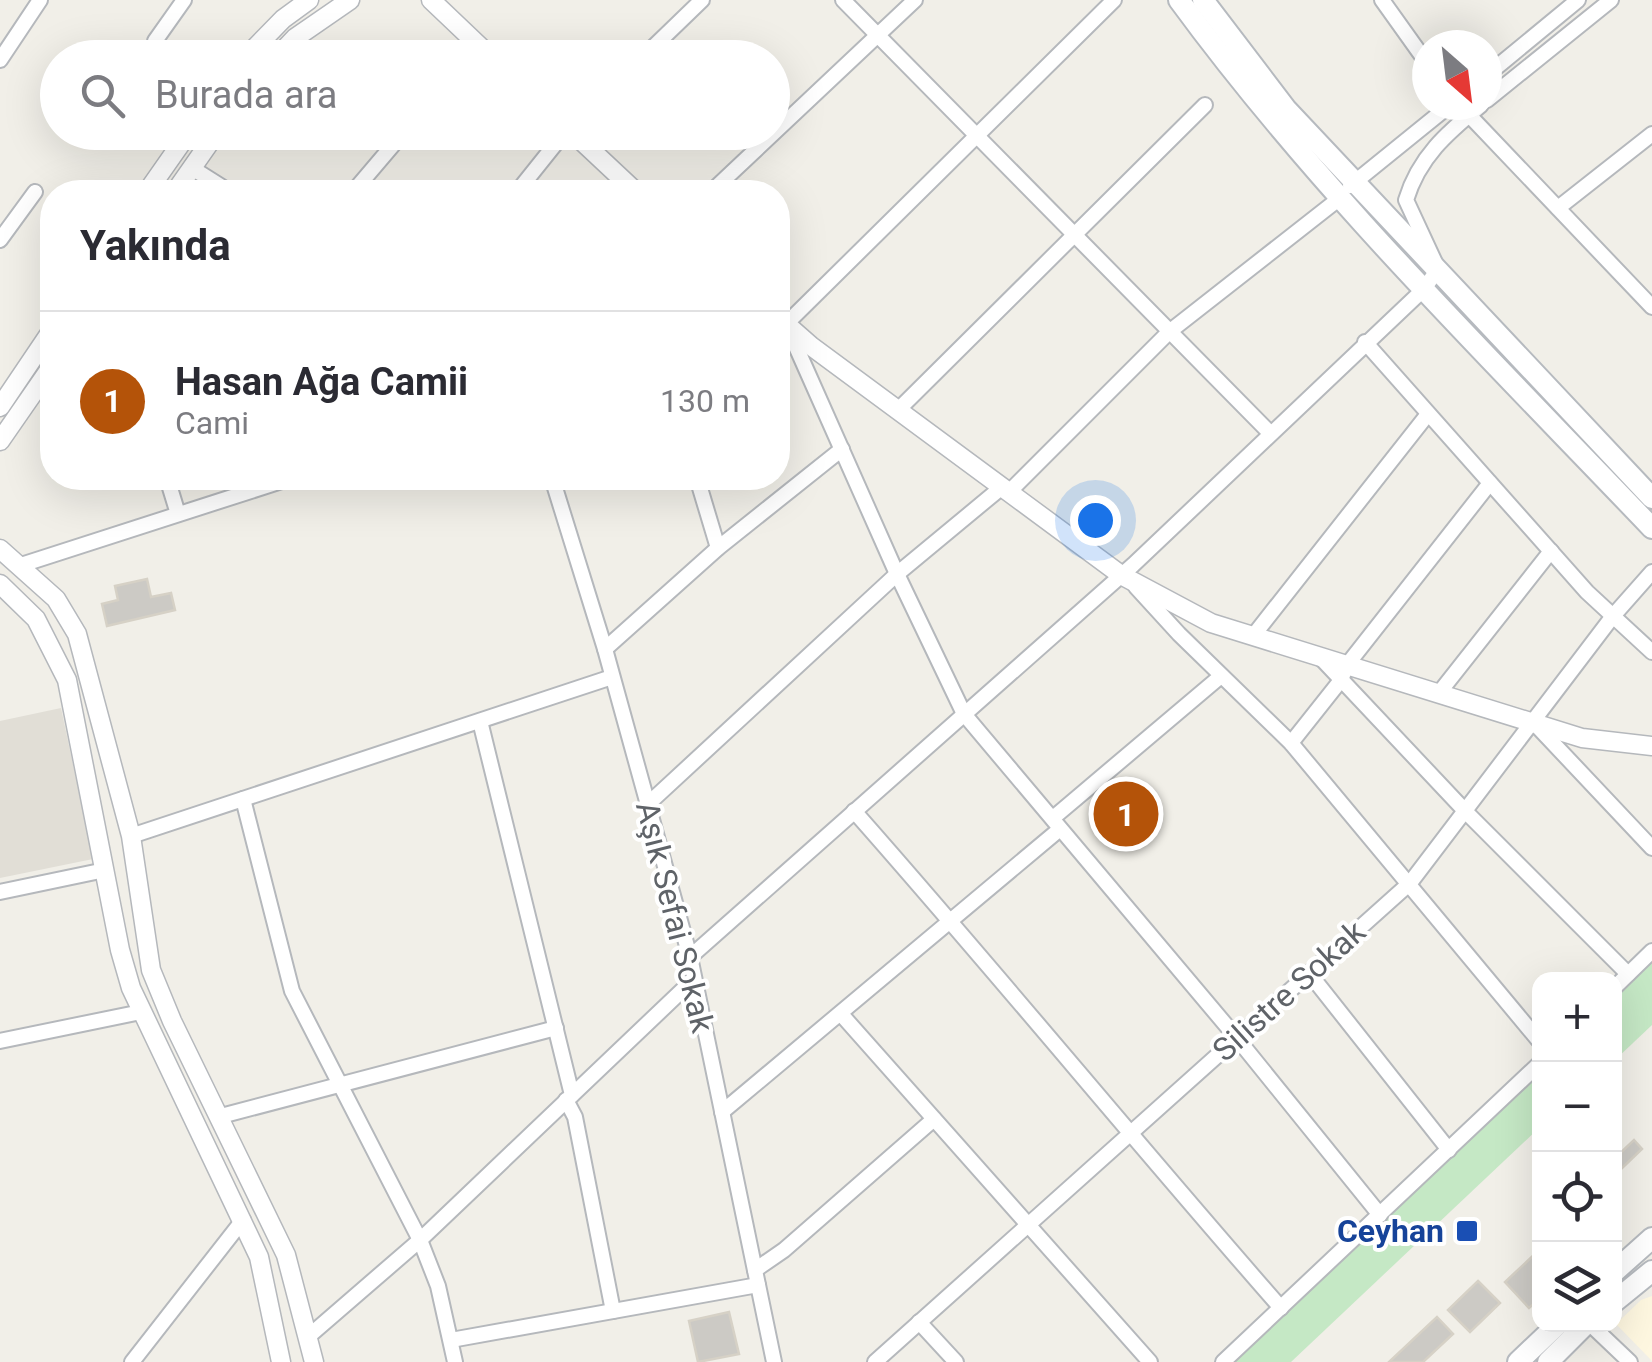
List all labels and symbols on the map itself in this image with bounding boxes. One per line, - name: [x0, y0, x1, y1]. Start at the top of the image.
- north arrow: [1412, 30, 1502, 120]
- your location: [1070, 495, 1121, 546]
- pin: 1: [1094, 776, 1158, 852]
- street label: Aşık Sefai Sokak: [628, 798, 722, 1037]
- street label: Silistre Sokak: [1205, 912, 1374, 1069]
- place label: Ceyhan: [1337, 1212, 1444, 1250]
- marker: Ceyhan: [1454, 1218, 1480, 1244]

